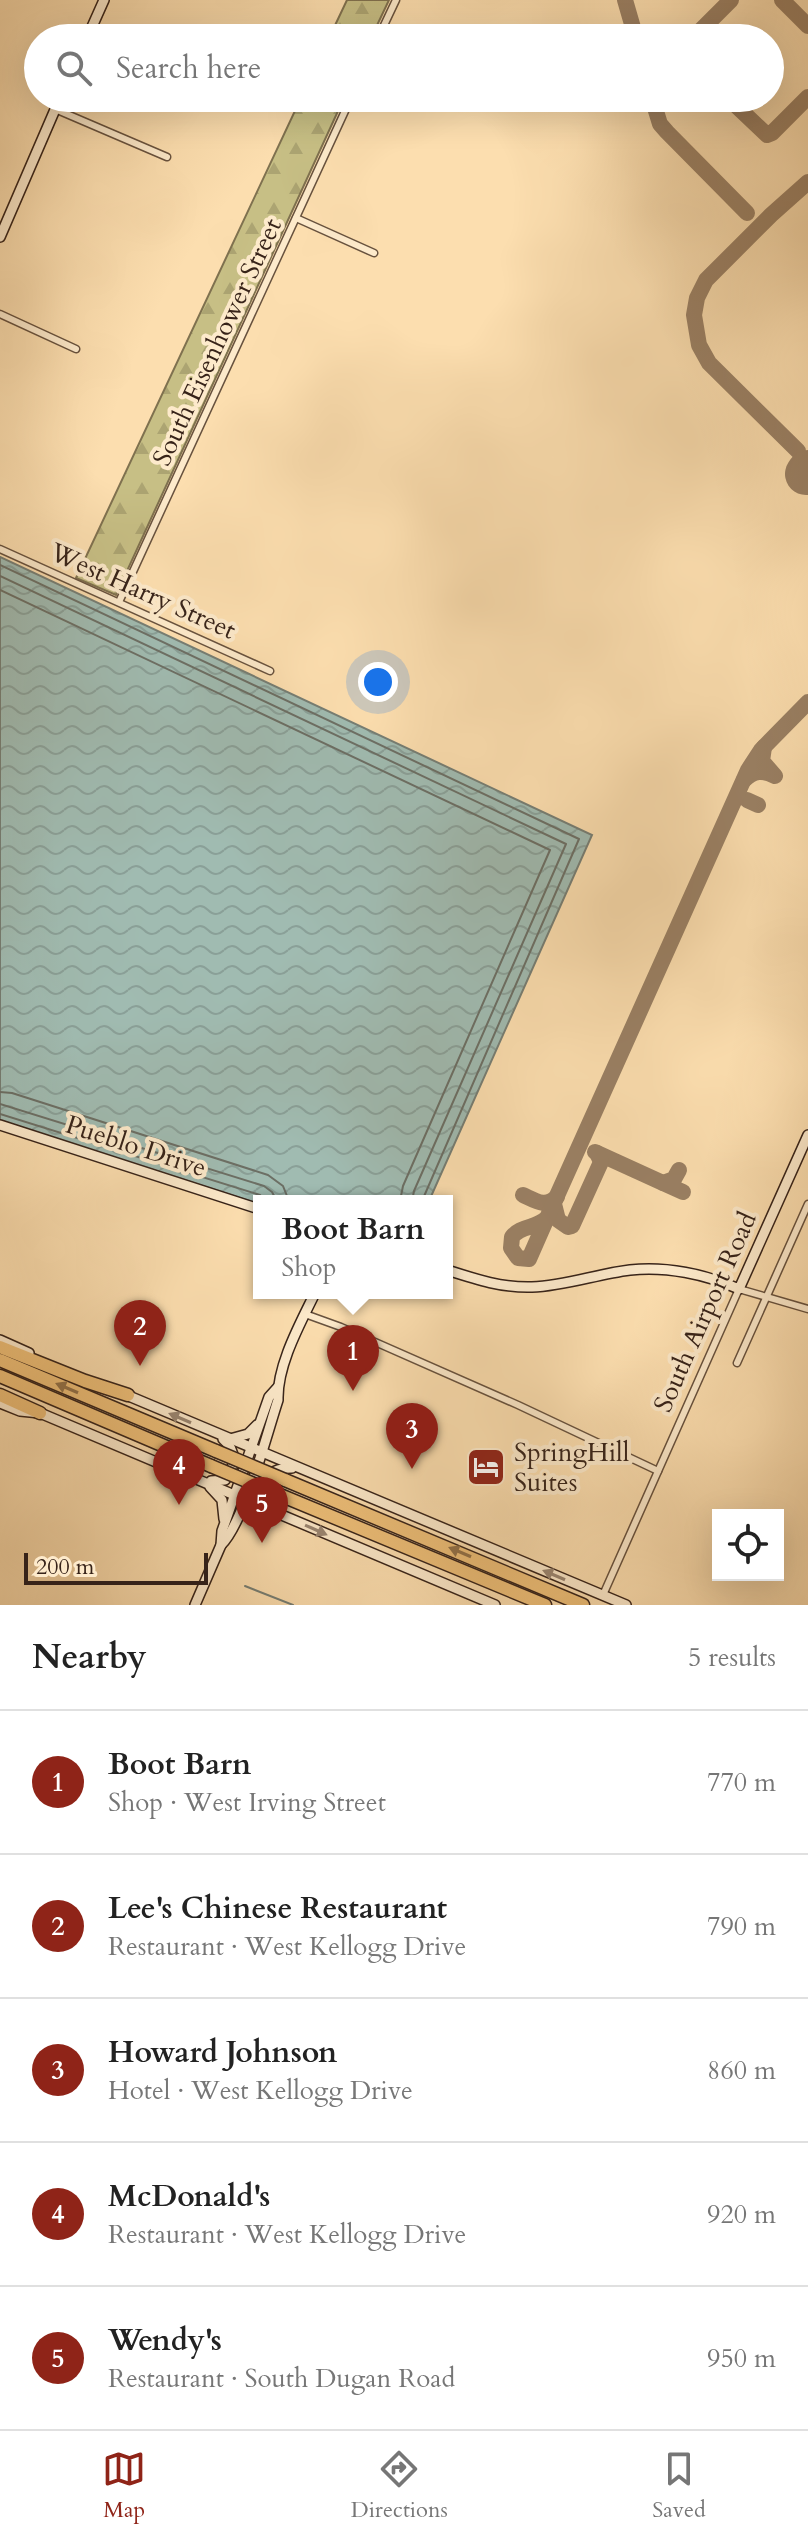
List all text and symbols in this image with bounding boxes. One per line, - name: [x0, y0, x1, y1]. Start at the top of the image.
- search box: [24, 24, 784, 112]
- icon: search: [52, 46, 96, 90]
- text: Search here: [116, 48, 261, 89]
- street label: South Eisenhower Street: [144, 213, 290, 471]
- street label: West Harry Street: [44, 534, 241, 648]
- your location: [358, 662, 398, 702]
- street label: Pueblo Drive: [61, 1107, 211, 1185]
- popup: [253, 1195, 453, 1299]
- street label: South Airport Road: [645, 1206, 765, 1418]
- text: Boot Barn: [281, 1209, 425, 1250]
- text: Shop: [281, 1250, 337, 1285]
- pin: 2: [114, 1300, 166, 1366]
- pin: 1: [327, 1325, 379, 1391]
- one-way arrow: [55, 1381, 79, 1394]
- pin: 3: [386, 1403, 438, 1469]
- one-way arrow: [168, 1411, 191, 1424]
- place label: SpringHill Suites: [514, 1435, 630, 1500]
- pin: 4: [153, 1439, 205, 1505]
- hotel icon: SpringHill Suites: [465, 1446, 507, 1488]
- pin: 5: [236, 1477, 288, 1543]
- map controls: [712, 1509, 784, 1581]
- button: locate: [712, 1509, 784, 1581]
- one-way arrow: [304, 1523, 328, 1536]
- one-way arrow: [448, 1545, 471, 1558]
- scale bar: [24, 1549, 208, 1585]
- text: 200 m: [36, 1552, 94, 1582]
- one-way arrow: [542, 1568, 566, 1581]
- text: Nearby: [32, 1634, 147, 1680]
- text: 5 results: [688, 1640, 776, 1675]
- text: Boot Barn: [108, 1744, 251, 1785]
- text: 1: [51, 1765, 65, 1800]
- text: 770 m: [707, 1765, 776, 1800]
- text: Shop · West Irving Street: [108, 1785, 386, 1820]
- text: Lee's Chinese Restaurant: [108, 1888, 447, 1929]
- text: 2: [51, 1909, 65, 1944]
- text: 790 m: [707, 1909, 776, 1944]
- text: Restaurant · West Kellogg Drive: [108, 1929, 466, 1964]
- text: Howard Johnson: [108, 2032, 337, 2073]
- text: 3: [51, 2053, 65, 2088]
- text: 860 m: [707, 2053, 776, 2088]
- text: Hotel · West Kellogg Drive: [108, 2073, 413, 2108]
- text: McDonald's: [108, 2176, 270, 2217]
- text: 4: [51, 2197, 65, 2232]
- text: 920 m: [707, 2197, 776, 2232]
- text: Restaurant · West Kellogg Drive: [108, 2217, 466, 2252]
- text: Wendy's: [108, 2320, 222, 2361]
- text: 5: [51, 2341, 65, 2376]
- text: 950 m: [707, 2341, 776, 2376]
- text: Restaurant · South Dugan Road: [108, 2361, 455, 2396]
- tab: Map: [102, 2447, 146, 2525]
- tab: Directions: [351, 2447, 448, 2525]
- tab: Saved: [652, 2447, 706, 2525]

